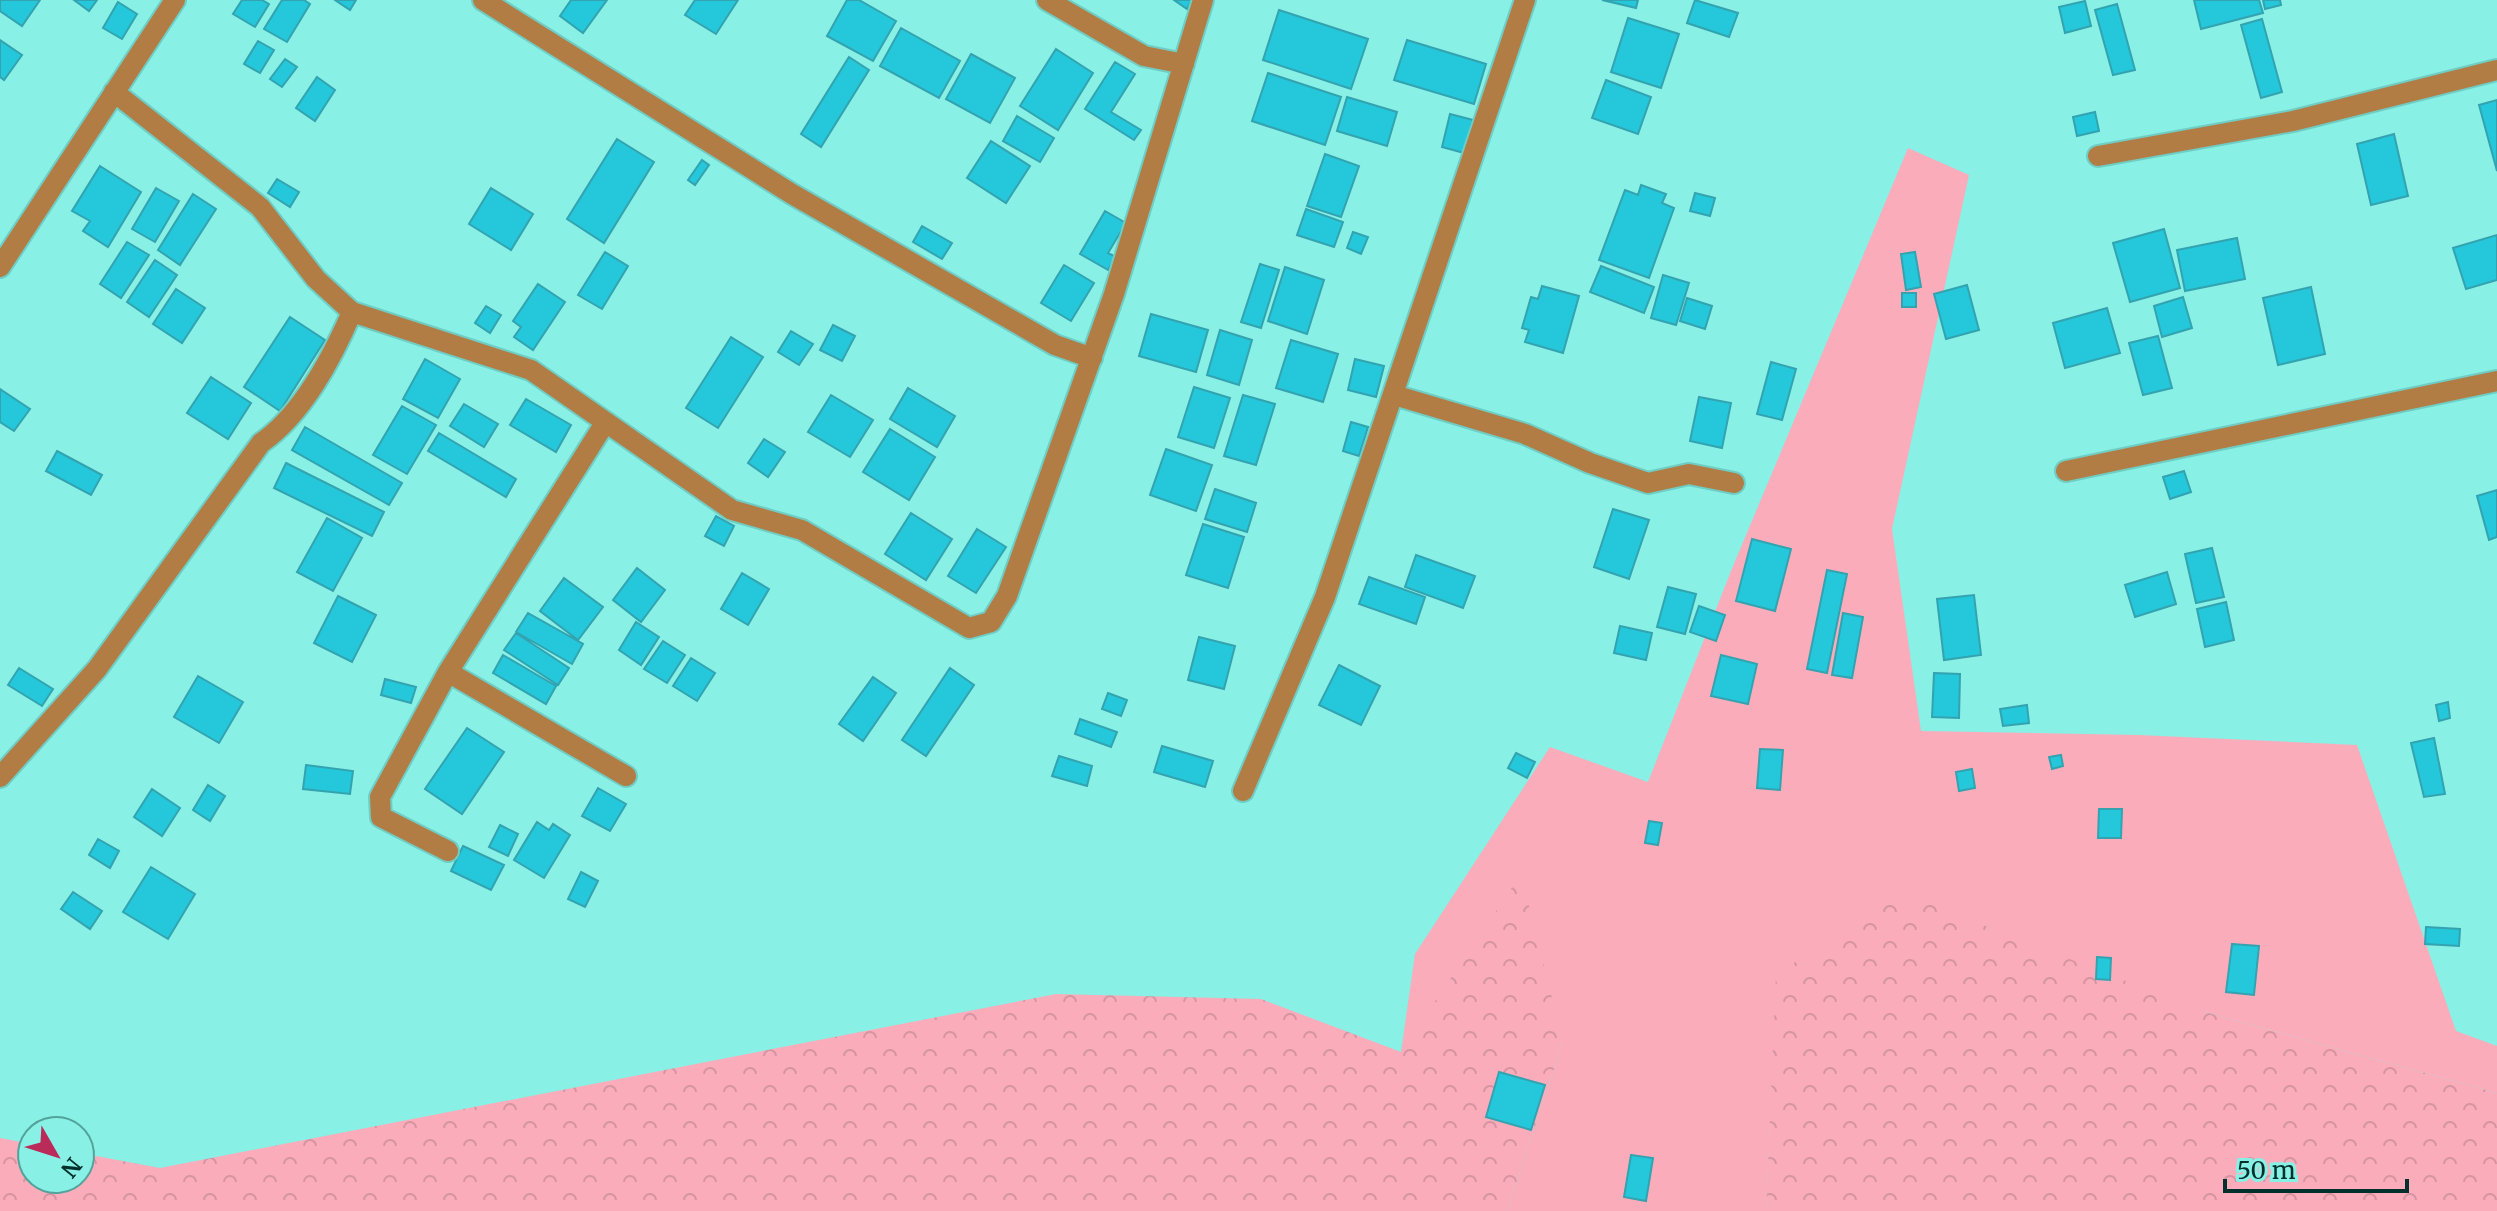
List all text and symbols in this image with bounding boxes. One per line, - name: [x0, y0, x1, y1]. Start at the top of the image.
- north arrow: [16, 1115, 96, 1195]
- scale bar: [2225, 1143, 2407, 1193]
- text: N: [55, 1152, 88, 1184]
- text: 50 m: [2237, 1155, 2296, 1186]

